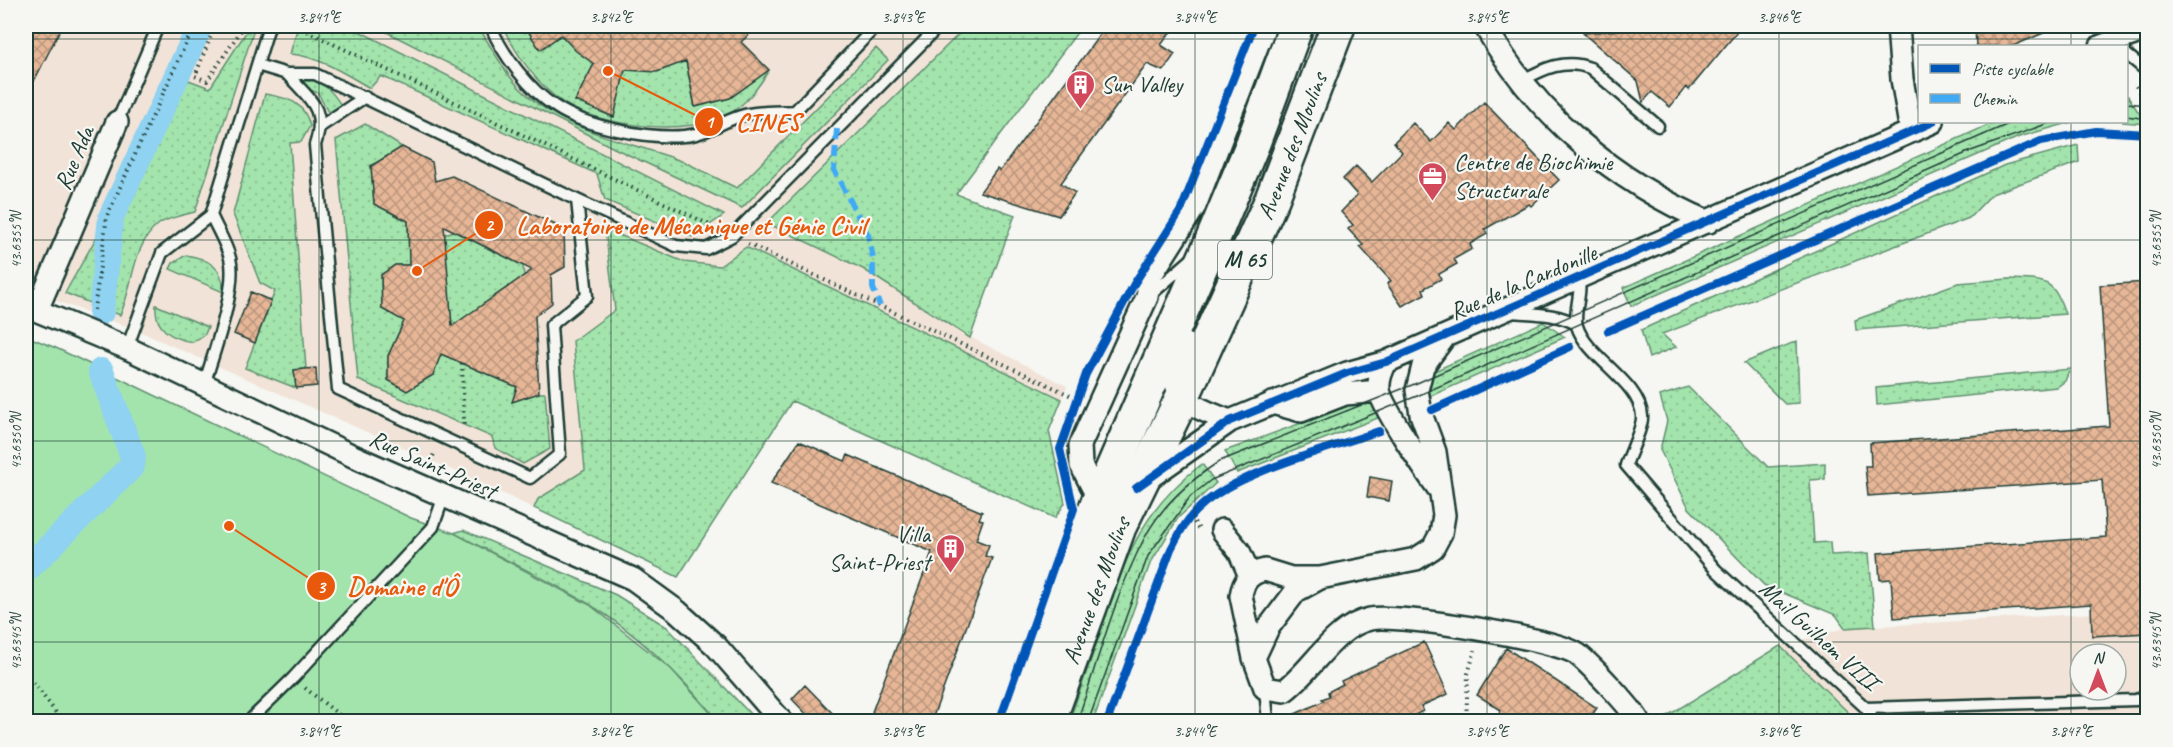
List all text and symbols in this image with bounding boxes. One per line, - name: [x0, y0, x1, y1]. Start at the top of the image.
- text: 3.841°E: [298, 8, 342, 27]
- text: 3.842°E: [590, 8, 634, 27]
- text: 3.843°E: [882, 8, 926, 27]
- text: 3.844°E: [1174, 8, 1218, 27]
- text: 3.845°E: [1466, 8, 1510, 27]
- text: 3.846°E: [1758, 8, 1802, 27]
- legend: [1918, 45, 2128, 123]
- text: Piste cyclable: [1972, 58, 2054, 80]
- street label: Avenue des Moulins: [1250, 66, 1335, 224]
- building icon: Sun Valley: [1064, 68, 1096, 110]
- place label: Sun Valley: [1101, 69, 1184, 99]
- text: Chemin: [1972, 88, 2018, 110]
- callout: CINES: [694, 100, 812, 144]
- text: CINES: [736, 106, 804, 139]
- text: 1: [705, 111, 715, 133]
- street label: Rue Ada: [47, 120, 102, 194]
- place label: Centre de Biochimie Structurale: [1454, 147, 1615, 205]
- office icon: Centre de Biochimie Structurale: [1417, 160, 1449, 202]
- callout: Laboratoire de Mécanique et Génie Civil: [474, 203, 878, 247]
- text: 43.6355°N: [7, 209, 26, 268]
- text: Laboratoire de Mécanique et Génie Civil: [516, 209, 871, 242]
- text: 43.6355°N: [2147, 209, 2166, 268]
- text: 2: [485, 214, 495, 236]
- street label: Rue de la Cardonille: [1445, 237, 1603, 326]
- road number: M 65: [1218, 241, 1272, 279]
- text: 43.6350°N: [7, 410, 26, 469]
- text: 43.6350°N: [2147, 410, 2166, 469]
- street label: Rue Saint-Priest: [365, 423, 504, 507]
- street label: Avenue des Moulins: [1055, 509, 1138, 668]
- place label: Villa Saint-Priest: [829, 519, 933, 577]
- building icon: Villa Saint-Priest: [935, 532, 967, 574]
- callout: Domaine d'Ô: [306, 564, 469, 608]
- text: Domaine d'Ô: [348, 570, 461, 603]
- street label: Mail Guilhem VIII: [1753, 574, 1888, 699]
- text: 3: [317, 576, 327, 598]
- text: 43.6345°N: [7, 611, 26, 670]
- text: 43.6345°N: [2147, 611, 2166, 670]
- north arrow: [2068, 642, 2128, 702]
- text: N: [2093, 648, 2106, 668]
- text: 3.841°E: [298, 722, 342, 741]
- text: 3.842°E: [590, 722, 634, 741]
- text: 3.843°E: [882, 722, 926, 741]
- text: 3.844°E: [1174, 722, 1218, 741]
- text: 3.845°E: [1466, 722, 1510, 741]
- text: 3.846°E: [1758, 722, 1802, 741]
- text: 3.847°E: [2050, 722, 2094, 741]

